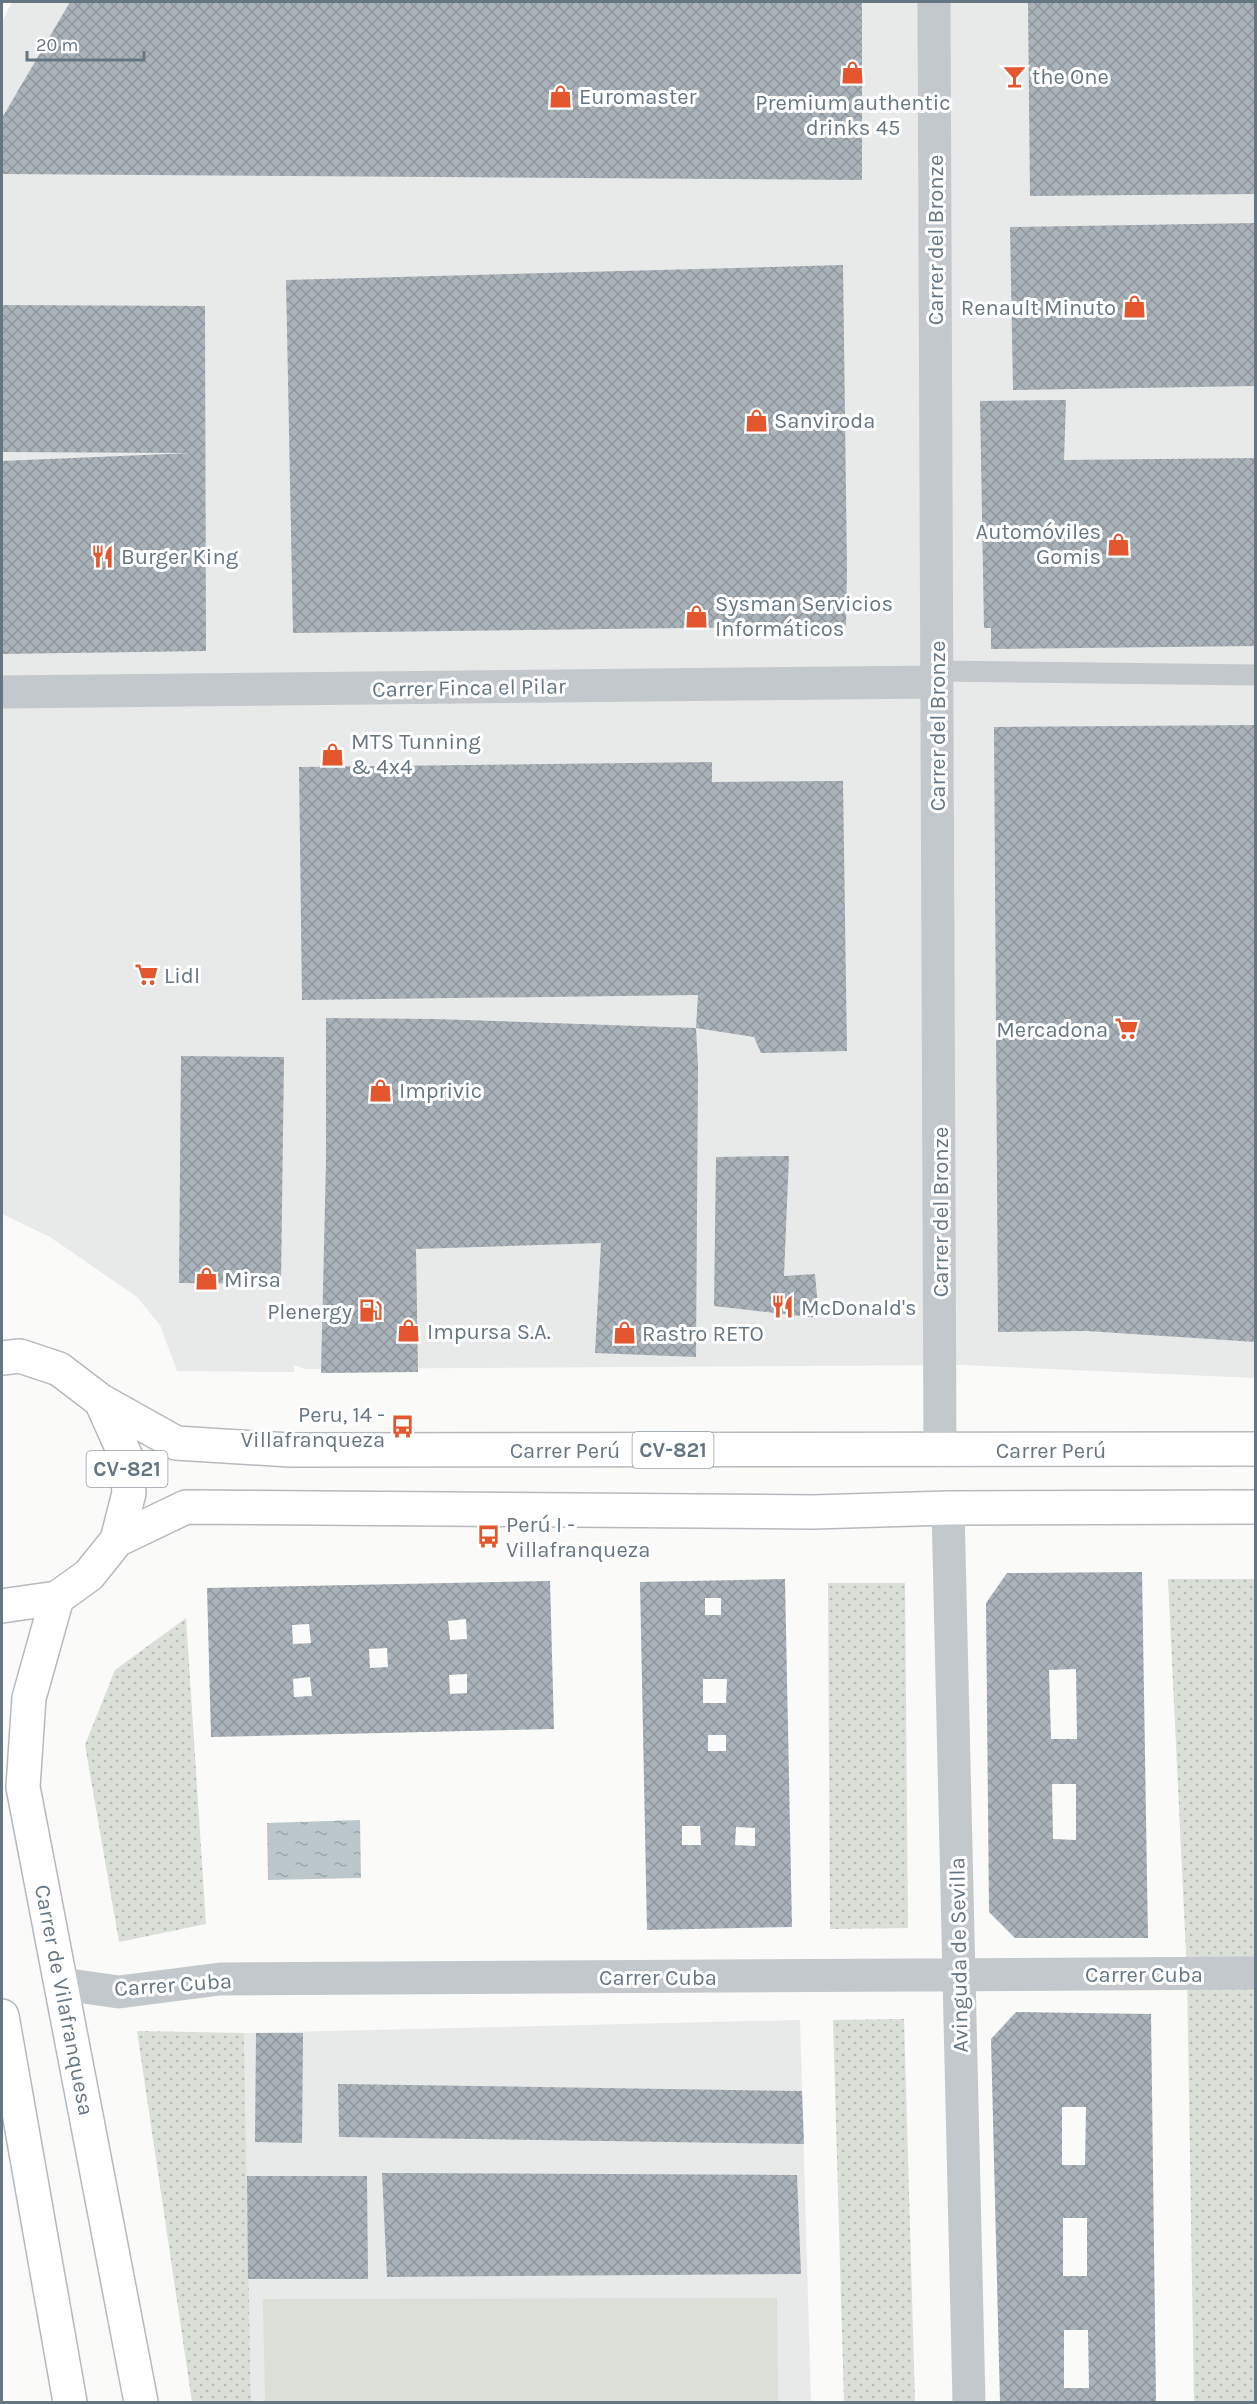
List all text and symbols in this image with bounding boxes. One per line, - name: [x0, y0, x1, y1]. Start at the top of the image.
- scale bar: [27, 24, 144, 62]
- text: 20 m: [36, 34, 78, 56]
- shop icon: Premium authentic drinks 45: [840, 60, 866, 86]
- bar icon: the One: [1001, 63, 1027, 89]
- place label: the One: [1032, 64, 1109, 90]
- shop icon: Euromaster: [548, 83, 574, 109]
- place label: Euromaster: [579, 84, 696, 110]
- place label: Premium authentic drinks 45: [755, 90, 951, 141]
- street label: Carrer del Bronze: [923, 155, 949, 325]
- shop icon: Renault Minuto: [1121, 294, 1147, 320]
- place label: Renault Minuto: [961, 295, 1116, 321]
- shop icon: Sanviroda: [743, 407, 769, 433]
- place label: Sanviroda: [774, 408, 875, 434]
- place label: Automóviles Gomis: [976, 519, 1101, 570]
- shop icon: Automóviles Gomis: [1106, 531, 1132, 557]
- restaurant icon: Burger King: [90, 543, 116, 569]
- place label: Burger King: [121, 544, 239, 570]
- place label: Sysman Servicios Informáticos: [715, 591, 893, 642]
- shop icon: Sysman Servicios Informáticos: [684, 603, 710, 629]
- street label: Carrer del Bronze: [925, 641, 951, 811]
- street label: Carrer Finca el Pilar: [372, 673, 566, 703]
- place label: MTS Tunning & 4x4: [351, 729, 481, 780]
- shop icon: MTS Tunning & 4x4: [320, 741, 346, 767]
- supermarket icon: Lidl: [133, 962, 159, 988]
- place label: Lidl: [164, 963, 200, 989]
- supermarket icon: Mercadona: [1113, 1016, 1139, 1042]
- place label: Mercadona: [996, 1017, 1108, 1043]
- shop icon: Imprivic: [368, 1077, 394, 1103]
- place label: Imprivic: [399, 1078, 482, 1104]
- street label: Carrer del Bronze: [928, 1127, 954, 1297]
- shop icon: Mirsa: [193, 1266, 219, 1292]
- place label: Mirsa: [224, 1267, 281, 1293]
- restaurant icon: McDonald's: [770, 1294, 796, 1320]
- place label: McDonald's: [801, 1295, 917, 1321]
- fuel station icon: Plenergy: [357, 1298, 383, 1324]
- place label: Plenergy: [267, 1299, 352, 1325]
- shop icon: Impursa S.A.: [396, 1318, 422, 1344]
- place label: Impursa S.A.: [427, 1319, 551, 1345]
- shop icon: Rastro RETO: [611, 1320, 637, 1346]
- place label: Rastro RETO: [642, 1321, 764, 1347]
- place label: Peru, 14 - Villafranqueza: [241, 1402, 385, 1453]
- bus stop icon: Peru, 14 - Villafranqueza: [390, 1414, 416, 1440]
- road number: CV-821: [632, 1432, 714, 1468]
- street label: Carrer Perú: [510, 1438, 620, 1464]
- street label: Carrer Perú: [996, 1438, 1106, 1464]
- road number: CV-821: [86, 1451, 168, 1487]
- place label: Perú I - Villafranqueza: [506, 1512, 650, 1563]
- bus stop icon: Perú I - Villafranqueza: [475, 1524, 501, 1550]
- street label: Avinguda de Sevilla: [944, 1857, 974, 2053]
- street label: Carrer de Vilafranquesa: [29, 1882, 99, 2118]
- street label: Carrer Cuba: [1085, 1962, 1203, 1988]
- street label: Carrer Cuba: [599, 1965, 717, 1991]
- street label: Carrer Cuba: [113, 1968, 233, 2002]

